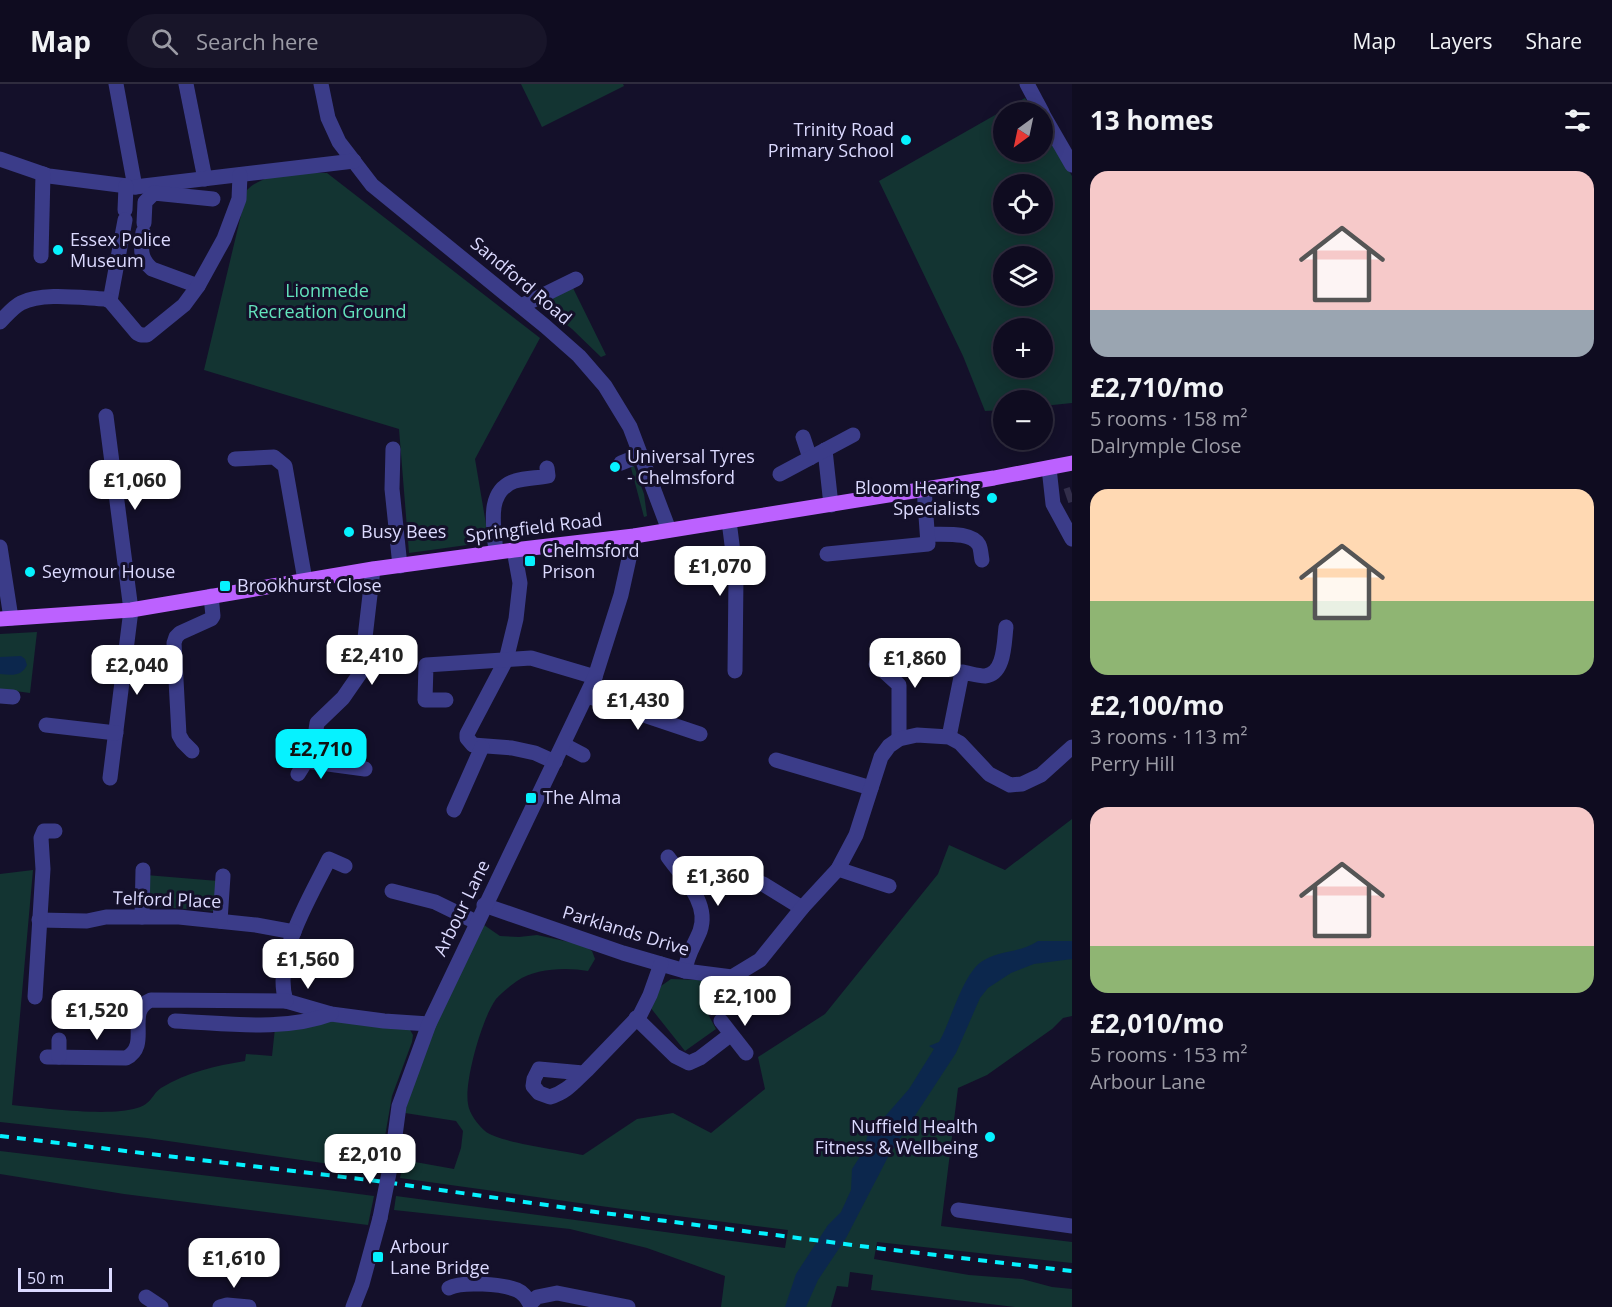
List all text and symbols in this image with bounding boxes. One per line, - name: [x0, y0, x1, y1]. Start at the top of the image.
- search box: [127, 14, 547, 68]
- text: Map: [30, 22, 91, 60]
- icon: search: [148, 25, 181, 58]
- text: Search here: [196, 26, 319, 56]
- text: Map: [1353, 27, 1396, 55]
- text: Layers: [1429, 27, 1493, 55]
- text: Share: [1526, 27, 1582, 55]
- north arrow: [993, 102, 1053, 162]
- map controls: [993, 102, 1053, 450]
- text: 13 homes: [1090, 102, 1214, 138]
- icon: filters: [1561, 104, 1594, 137]
- place label: Trinity Road Primary School: [768, 117, 894, 162]
- marker: Trinity Road Primary School: [899, 133, 913, 147]
- button: locate: [993, 174, 1053, 234]
- icon: home: [1288, 210, 1396, 318]
- place label: Essex Police Museum: [70, 227, 171, 272]
- street label: Sandford Road: [466, 231, 577, 330]
- marker: Essex Police Museum: [51, 243, 65, 257]
- button: layers: [993, 246, 1053, 306]
- park label: Lionmede Recreation Ground: [247, 278, 407, 323]
- button: +: [993, 318, 1053, 378]
- text: £2,710/mo: [1090, 369, 1224, 405]
- button: −: [993, 390, 1053, 450]
- text: 5 rooms · 158 m²: [1090, 405, 1248, 432]
- text: Dalrymple Close: [1090, 432, 1242, 459]
- place label: Universal Tyres - Chelmsford: [627, 444, 755, 489]
- pin: £1,060: [86, 460, 184, 511]
- marker: Universal Tyres - Chelmsford: [608, 460, 622, 474]
- text: £1,060: [104, 466, 166, 493]
- place label: Bloom Hearing Specialists: [855, 475, 980, 520]
- marker: Bloom Hearing Specialists: [985, 491, 999, 505]
- street label: Springfield Road: [464, 507, 604, 547]
- place label: Busy Bees: [361, 519, 446, 543]
- marker: Busy Bees: [342, 525, 356, 539]
- icon: home: [1288, 528, 1396, 636]
- place label: Chelmsford Prison: [542, 538, 640, 583]
- pin: £1,070: [671, 546, 769, 597]
- text: £1,070: [689, 552, 751, 579]
- marker: Chelmsford Prison: [523, 554, 537, 568]
- place label: Seymour House: [42, 559, 175, 583]
- marker: Seymour House: [23, 565, 37, 579]
- place label: Brookhurst Close: [237, 573, 382, 597]
- marker: Brookhurst Close: [218, 579, 232, 593]
- pin: £2,410: [323, 635, 421, 686]
- pin: £1,860: [866, 638, 964, 689]
- text: £2,410: [341, 641, 403, 668]
- text: £1,860: [884, 644, 946, 671]
- pin: £2,040: [88, 645, 186, 696]
- text: £2,040: [106, 651, 168, 678]
- pin: £1,430: [589, 680, 687, 731]
- text: £1,430: [607, 686, 669, 713]
- text: £2,100/mo: [1090, 687, 1224, 723]
- text: 3 rooms · 113 m²: [1090, 723, 1248, 750]
- pin: £2,710: [272, 729, 370, 780]
- text: £2,710: [290, 735, 352, 762]
- text: Perry Hill: [1090, 750, 1175, 777]
- place label: The Alma: [543, 785, 621, 809]
- marker: The Alma: [524, 791, 538, 805]
- icon: home: [1288, 846, 1396, 954]
- street label: Arbour Lane: [427, 855, 495, 960]
- pin: £1,360: [669, 856, 767, 907]
- text: £1,360: [687, 862, 749, 889]
- street label: Telford Place: [112, 885, 222, 913]
- street label: Parklands Drive: [560, 899, 693, 961]
- pin: £1,560: [259, 939, 357, 990]
- text: £1,560: [277, 945, 339, 972]
- pin: £2,100: [696, 976, 794, 1027]
- text: £2,100: [714, 982, 776, 1009]
- pin: £1,520: [48, 990, 146, 1041]
- text: £1,520: [66, 996, 128, 1023]
- text: £2,010/mo: [1090, 1005, 1224, 1041]
- text: 5 rooms · 153 m²: [1090, 1041, 1248, 1068]
- text: Arbour Lane: [1090, 1068, 1206, 1095]
- place label: Nuffield Health Fitness & Wellbeing: [815, 1114, 978, 1159]
- marker: Nuffield Health Fitness & Wellbeing: [983, 1130, 997, 1144]
- pin: £2,010: [321, 1134, 419, 1185]
- text: £2,010: [339, 1140, 401, 1167]
- place label: Arbour Lane Bridge: [390, 1234, 490, 1279]
- pin: £1,610: [185, 1238, 283, 1289]
- text: £1,610: [203, 1244, 265, 1271]
- marker: Arbour Lane Bridge: [371, 1250, 385, 1264]
- scale bar: [18, 1265, 112, 1292]
- text: 50 m: [27, 1267, 64, 1289]

